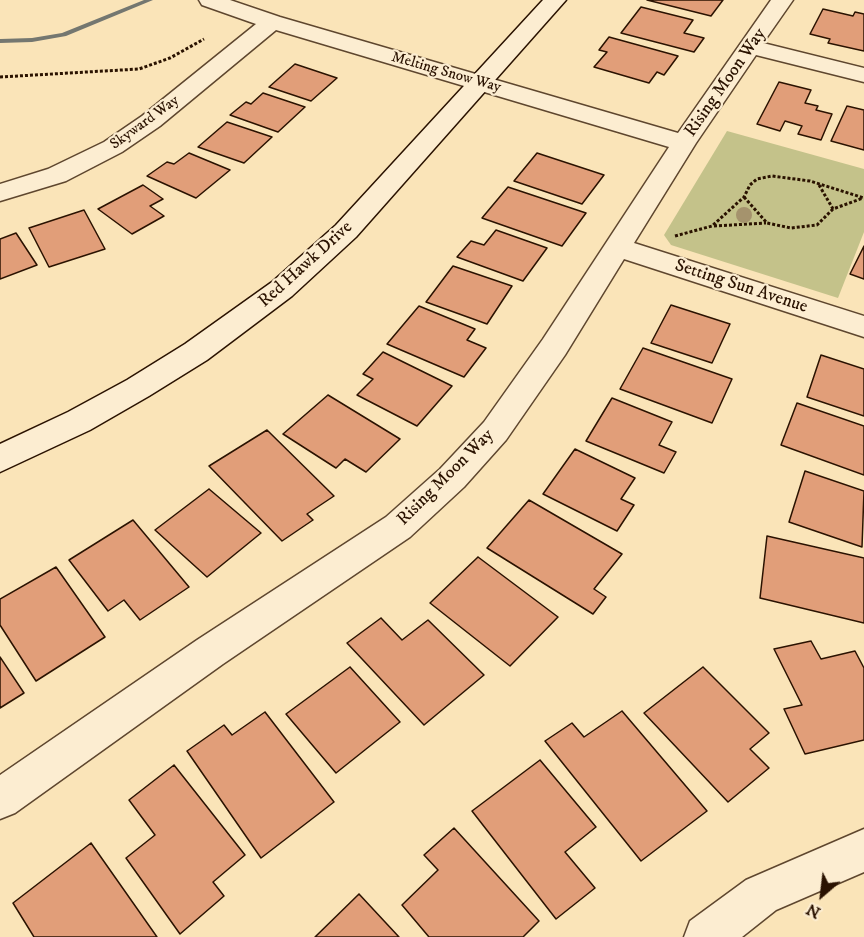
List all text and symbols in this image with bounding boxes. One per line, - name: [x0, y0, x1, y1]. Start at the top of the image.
- street label: Rising Moon Way: [681, 24, 771, 142]
- street label: Melting Snow Way: [389, 49, 503, 97]
- street label: Skyward Way: [107, 92, 183, 154]
- street label: Red Hawk Drive: [255, 217, 357, 313]
- street label: Setting Sun Avenue: [672, 255, 810, 319]
- street label: Rising Moon Way: [393, 425, 499, 531]
- north arrow: [792, 865, 852, 925]
- text: N: [803, 899, 824, 923]

